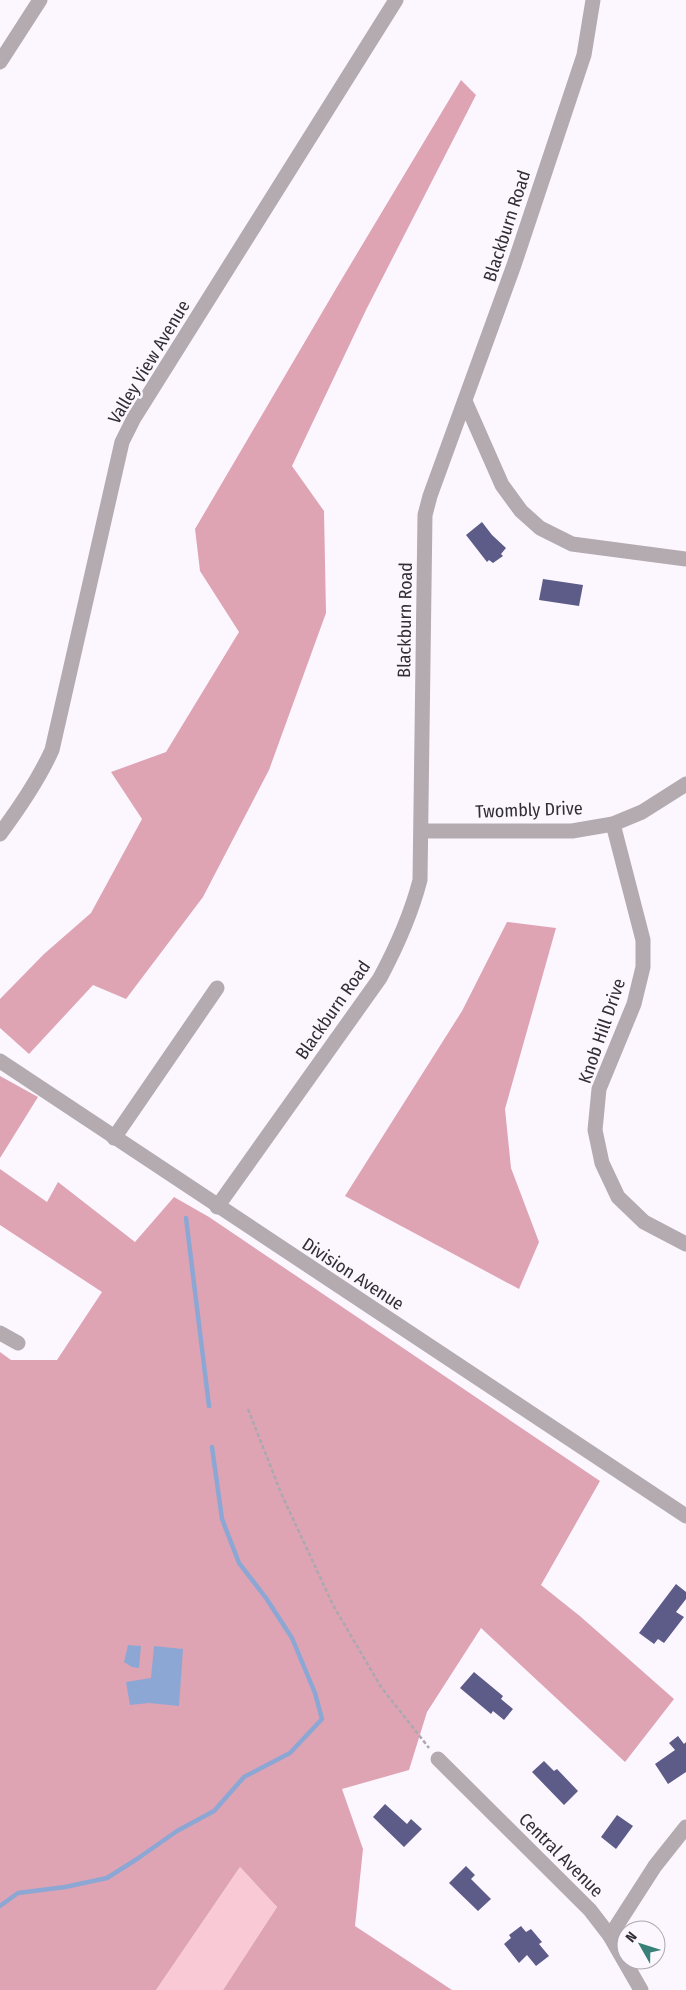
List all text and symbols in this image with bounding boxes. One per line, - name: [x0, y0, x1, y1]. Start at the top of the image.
- street label: Blackburn Road: [479, 168, 535, 284]
- street label: Valley View Avenue: [103, 296, 195, 428]
- street label: Blackburn Road: [393, 562, 417, 678]
- street label: Twombly Drive: [475, 797, 583, 823]
- street label: Blackburn Road: [291, 956, 375, 1064]
- street label: Knob Hill Drive: [574, 976, 630, 1086]
- street label: Division Avenue: [298, 1233, 408, 1315]
- street label: Central Avenue: [514, 1808, 608, 1902]
- north arrow: [616, 1920, 666, 1970]
- text: N: [622, 1929, 641, 1946]

